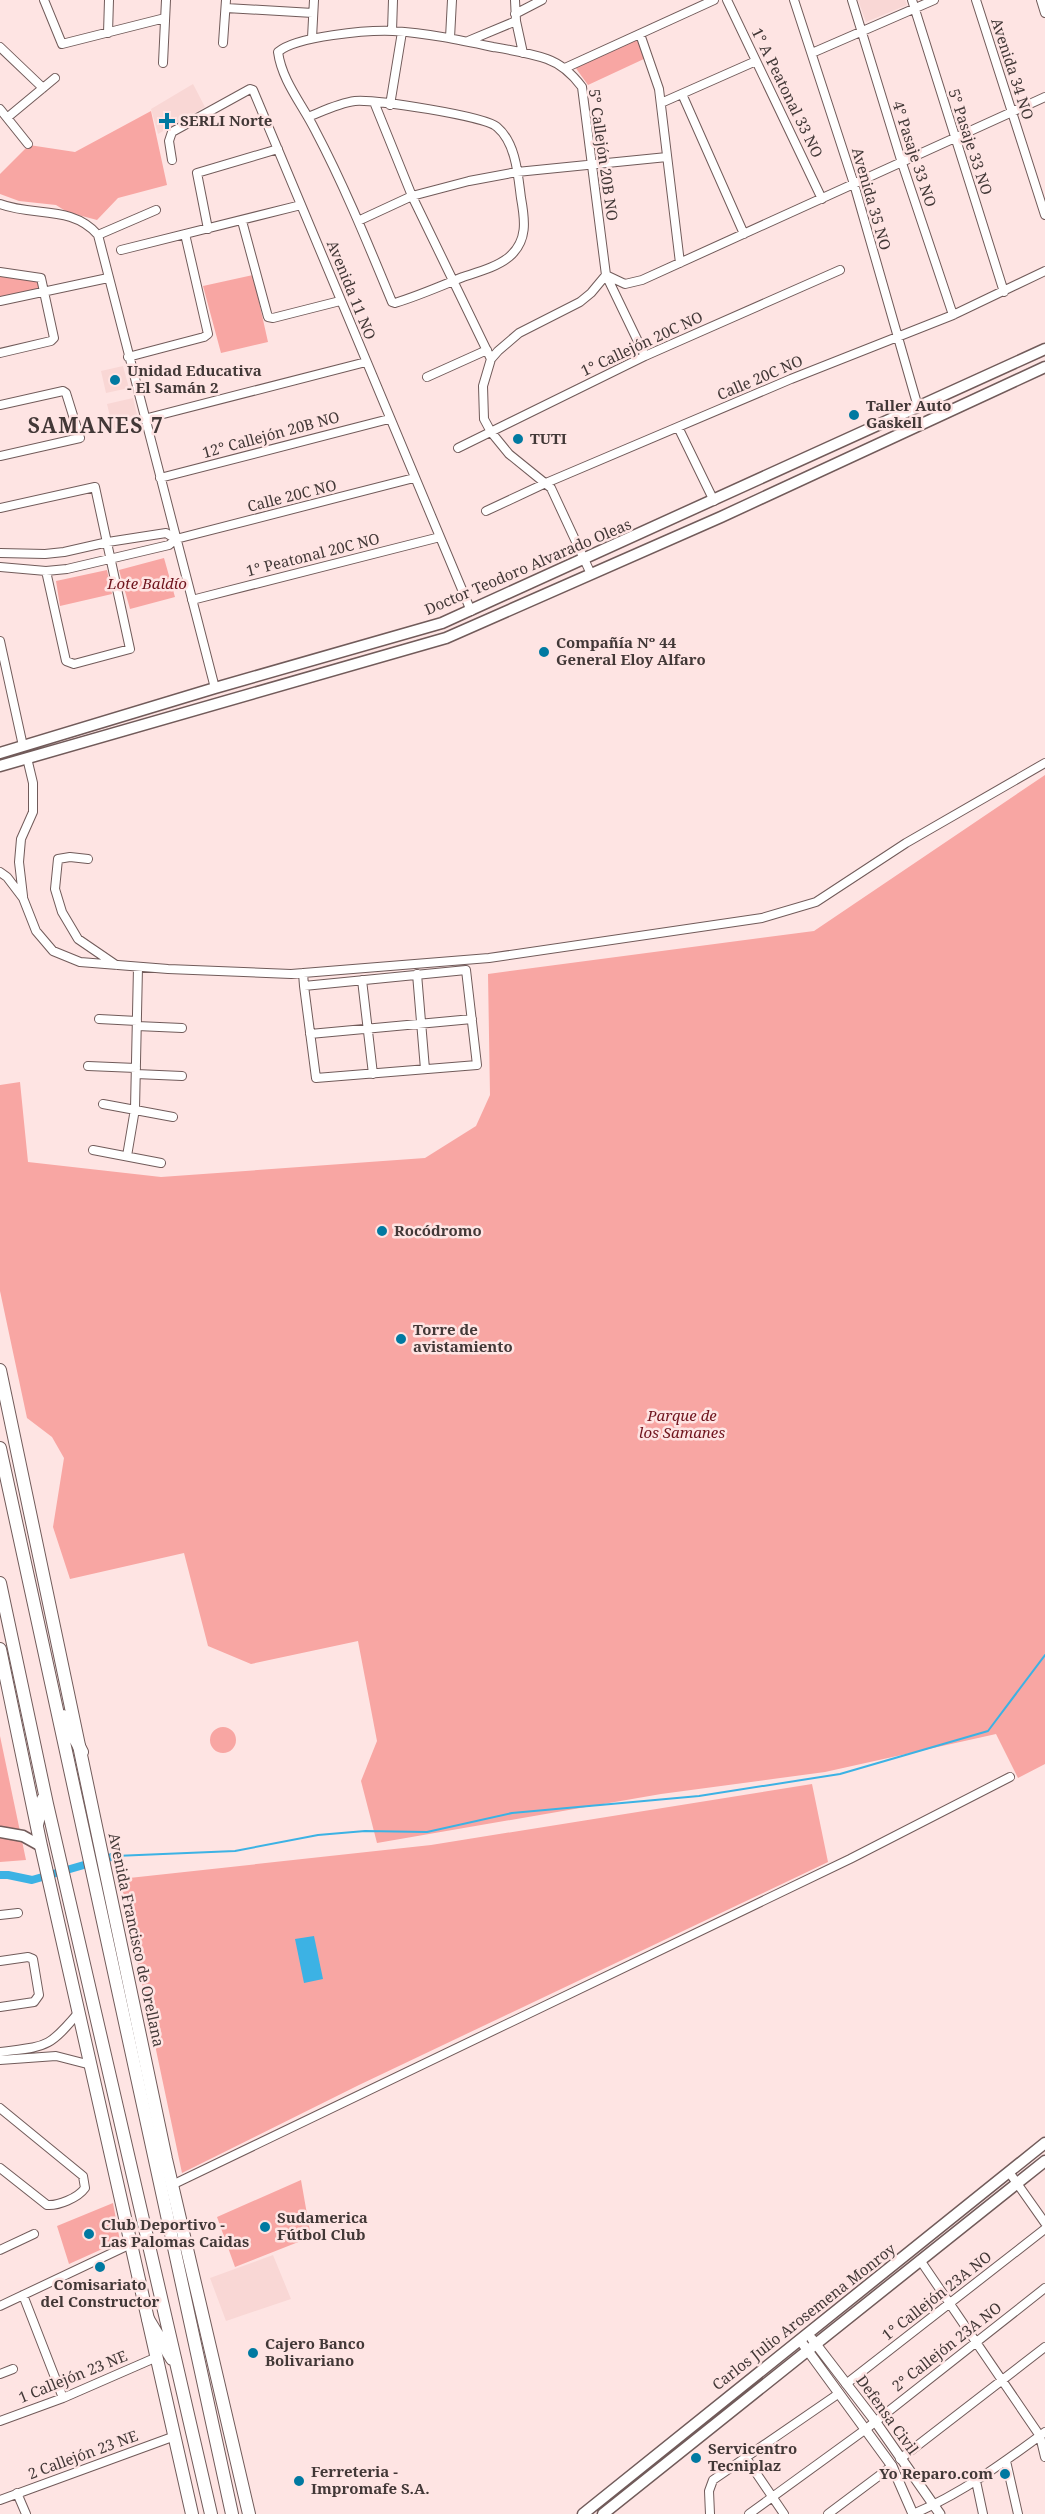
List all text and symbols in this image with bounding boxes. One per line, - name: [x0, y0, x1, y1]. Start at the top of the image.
- street label: Avenida 34 NO: [987, 15, 1039, 122]
- street label: 1° A Peatonal 33 NO: [748, 24, 828, 161]
- street label: 5° Pasaje 33 NO: [944, 86, 998, 197]
- street label: 5° Callejón 20B NO: [585, 88, 623, 222]
- street label: 4° Pasaje 33 NO: [888, 98, 942, 209]
- place label: SERLI Norte: [180, 110, 272, 130]
- marker: SERLI Norte: [158, 112, 176, 130]
- street label: Avenida 35 NO: [848, 145, 896, 252]
- street label: Avenida 11 NO: [323, 237, 381, 342]
- street label: 1° Callejón 20C NO: [577, 306, 706, 380]
- street label: Calle 20C NO: [714, 350, 806, 404]
- place label: Unidad Educativa - El Samán 2: [127, 360, 262, 397]
- marker: Unidad Educativa - El Samán 2: [108, 373, 122, 387]
- place label: Taller Auto Gaskell: [866, 395, 952, 432]
- street label: 12° Callejón 20B NO: [200, 406, 342, 462]
- marker: Taller Auto Gaskell: [847, 408, 861, 422]
- district label: SAMANES 7: [28, 411, 164, 439]
- place label: TUTI: [530, 428, 567, 448]
- marker: TUTI: [511, 432, 525, 446]
- street label: Calle 20C NO: [245, 474, 338, 516]
- street label: Doctor Teodoro Alvarado Oleas: [421, 513, 634, 619]
- street label: 1° Peatonal 20C NO: [244, 528, 382, 580]
- park label: Lote Baldío: [106, 573, 187, 593]
- place label: Compañía Nº 44 General Eloy Alfaro: [556, 632, 706, 669]
- marker: Compañía Nº 44 General Eloy Alfaro: [537, 645, 551, 659]
- place label: Rocódromo: [394, 1220, 482, 1240]
- marker: Rocódromo: [375, 1224, 389, 1238]
- place label: Torre de avistamiento: [413, 1319, 513, 1356]
- marker: Torre de avistamiento: [394, 1332, 408, 1346]
- park label: Parque de los Samanes: [639, 1405, 725, 1442]
- street label: Avenida Francisco de Orellana: [105, 1831, 169, 2049]
- place label: Sudamerica Fútbol Club: [277, 2207, 368, 2244]
- place label: Club Deportivo - Las Palomas Caidas: [101, 2214, 249, 2251]
- marker: Sudamerica Fútbol Club: [258, 2220, 272, 2234]
- marker: Club Deportivo - Las Palomas Caidas: [82, 2227, 96, 2241]
- street label: Carlos Julio Arosemena Monroy: [708, 2238, 899, 2394]
- street label: 1° Callejón 23A NO: [877, 2246, 995, 2344]
- marker: Comisariato del Constructor: [93, 2260, 107, 2274]
- place label: Comisariato del Constructor: [41, 2274, 160, 2311]
- street label: 2° Callejón 23A NO: [887, 2297, 1005, 2395]
- place label: Cajero Banco Bolivariano: [265, 2333, 365, 2370]
- street label: 1 Callejón 23 NE: [15, 2345, 130, 2407]
- marker: Cajero Banco Bolivariano: [246, 2346, 260, 2360]
- street label: Defensa Civil: [852, 2371, 924, 2458]
- street label: 2 Callejón 23 NE: [25, 2425, 140, 2483]
- place label: Servicentro Tecniplaz: [708, 2438, 797, 2475]
- marker: Servicentro Tecniplaz: [689, 2451, 703, 2465]
- place label: Ferreteria - Impromafe S.A.: [311, 2461, 430, 2498]
- place label: Yo Reparo.com: [879, 2463, 993, 2483]
- marker: Yo Reparo.com: [998, 2467, 1012, 2481]
- marker: Ferreteria - Impromafe S.A.: [292, 2474, 306, 2488]

